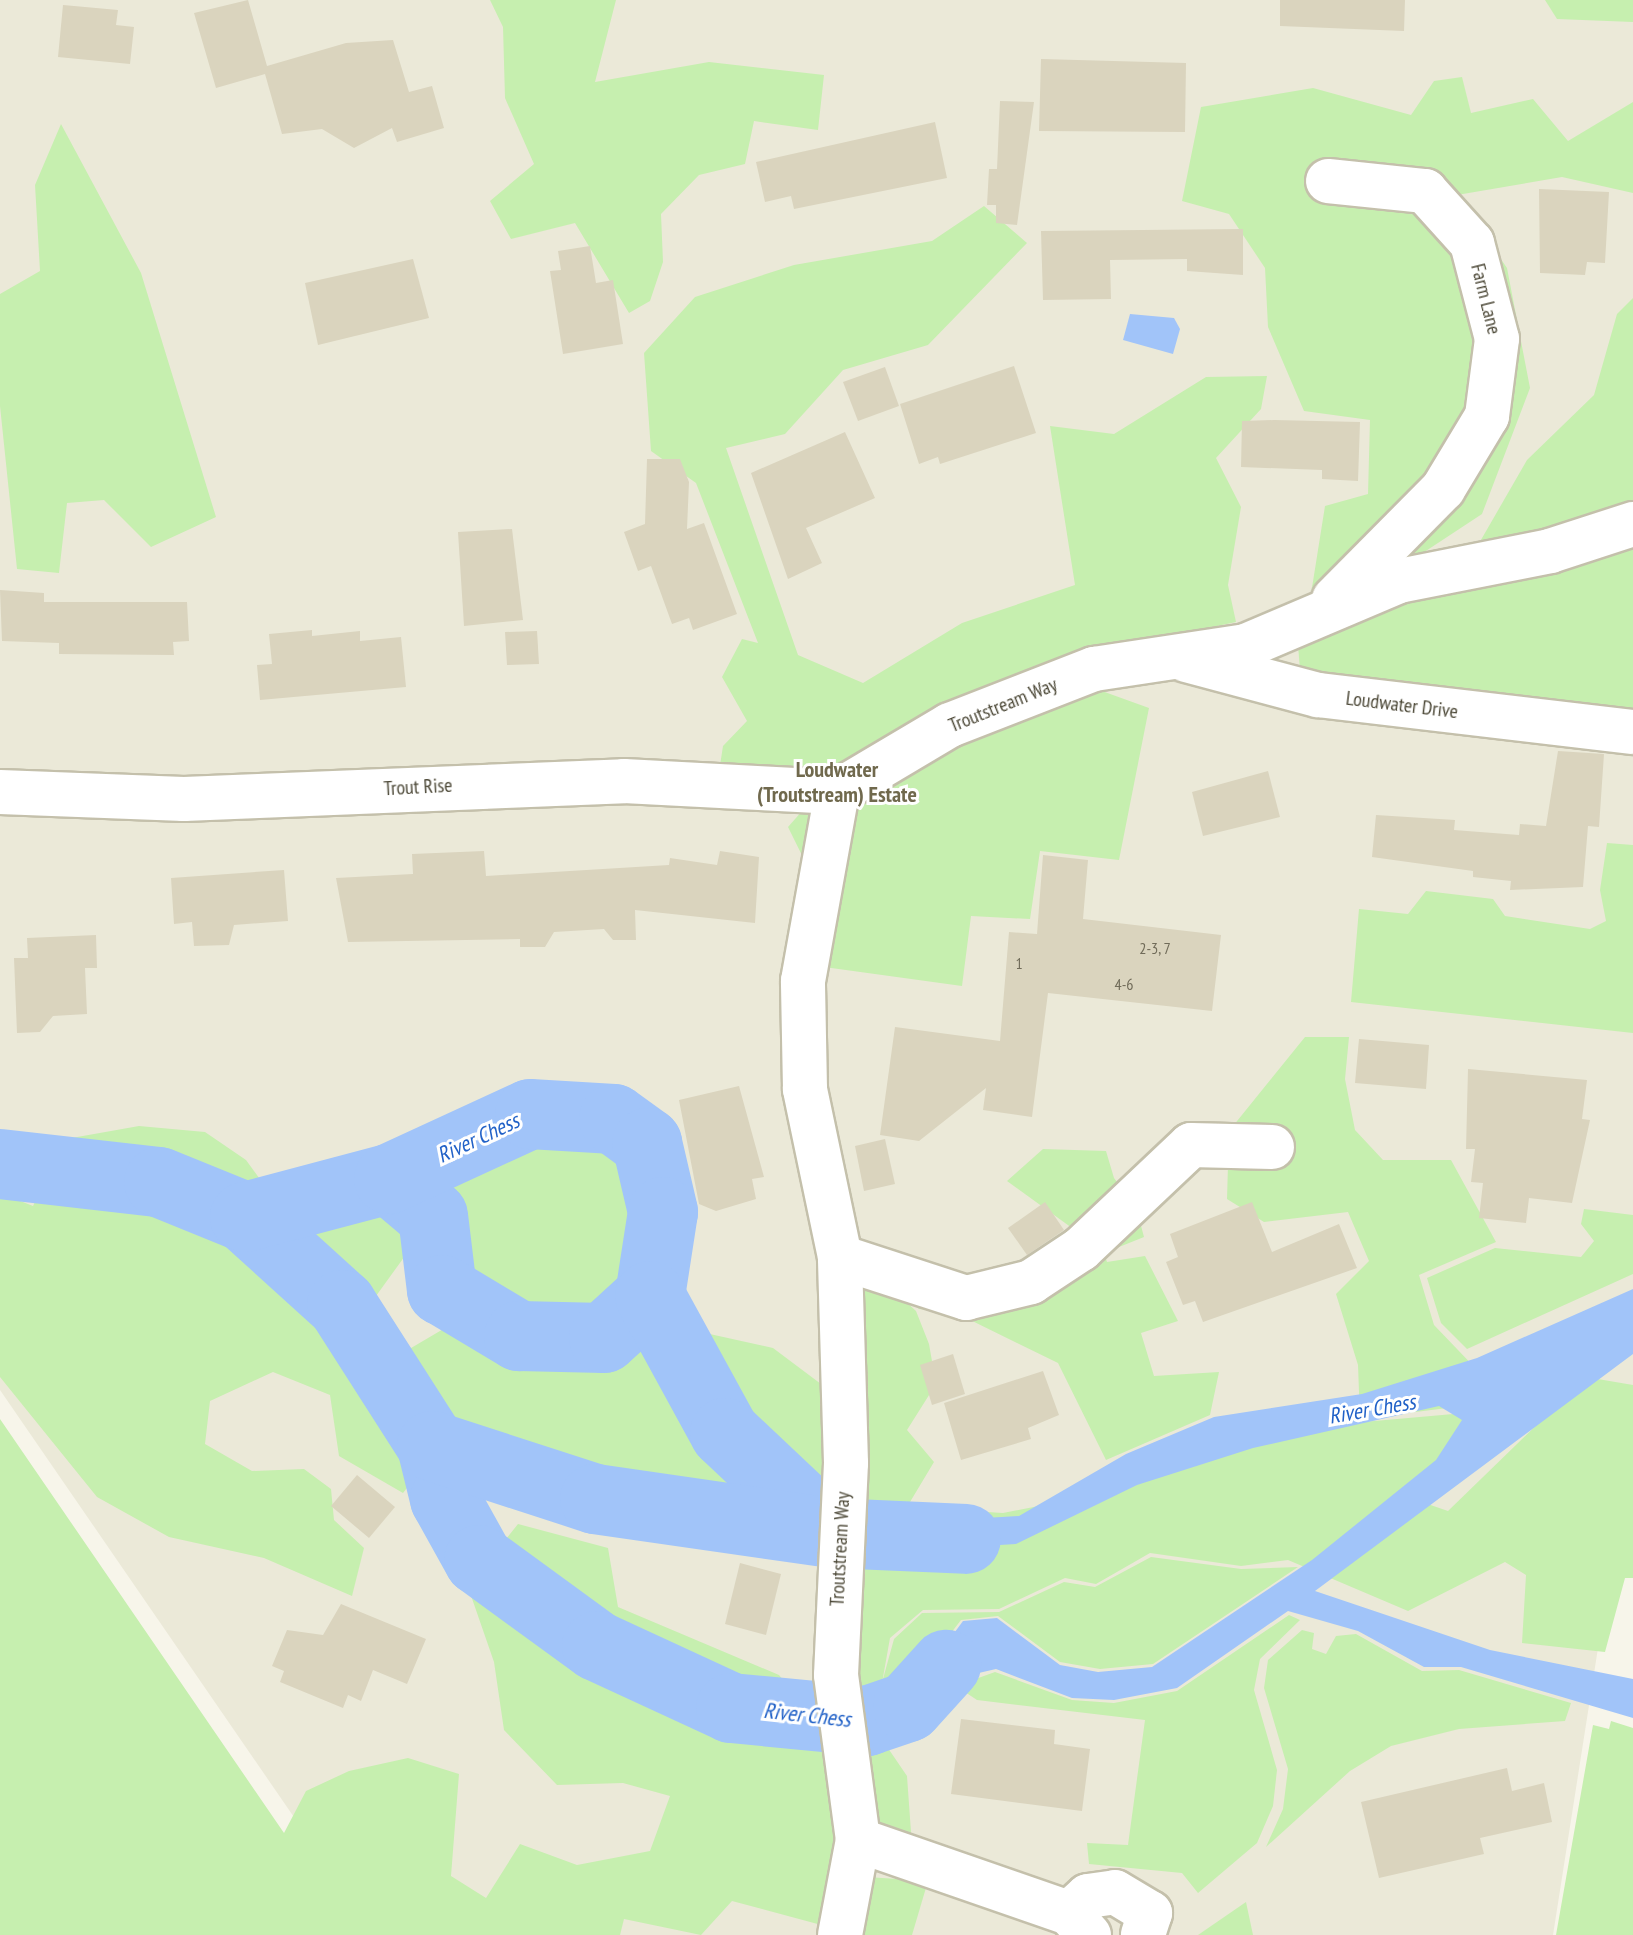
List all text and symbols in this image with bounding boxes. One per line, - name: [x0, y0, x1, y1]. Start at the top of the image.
- street label: Farm Lane: [1466, 261, 1506, 337]
- street label: Troutstream Way: [945, 672, 1061, 738]
- street label: Loudwater Drive: [1345, 686, 1459, 724]
- district label: Loudwater (Troutstream) Estate: [757, 756, 917, 808]
- street label: Trout Rise: [383, 773, 453, 801]
- house number: 2-3, 7: [1139, 938, 1171, 958]
- house number: 1: [1015, 953, 1023, 973]
- house number: 4-6: [1114, 974, 1134, 994]
- water label: River Chess: [433, 1108, 523, 1168]
- water label: River Chess: [1327, 1388, 1417, 1430]
- street label: Troutstream Way: [825, 1491, 855, 1607]
- water label: River Chess: [762, 1697, 852, 1733]

